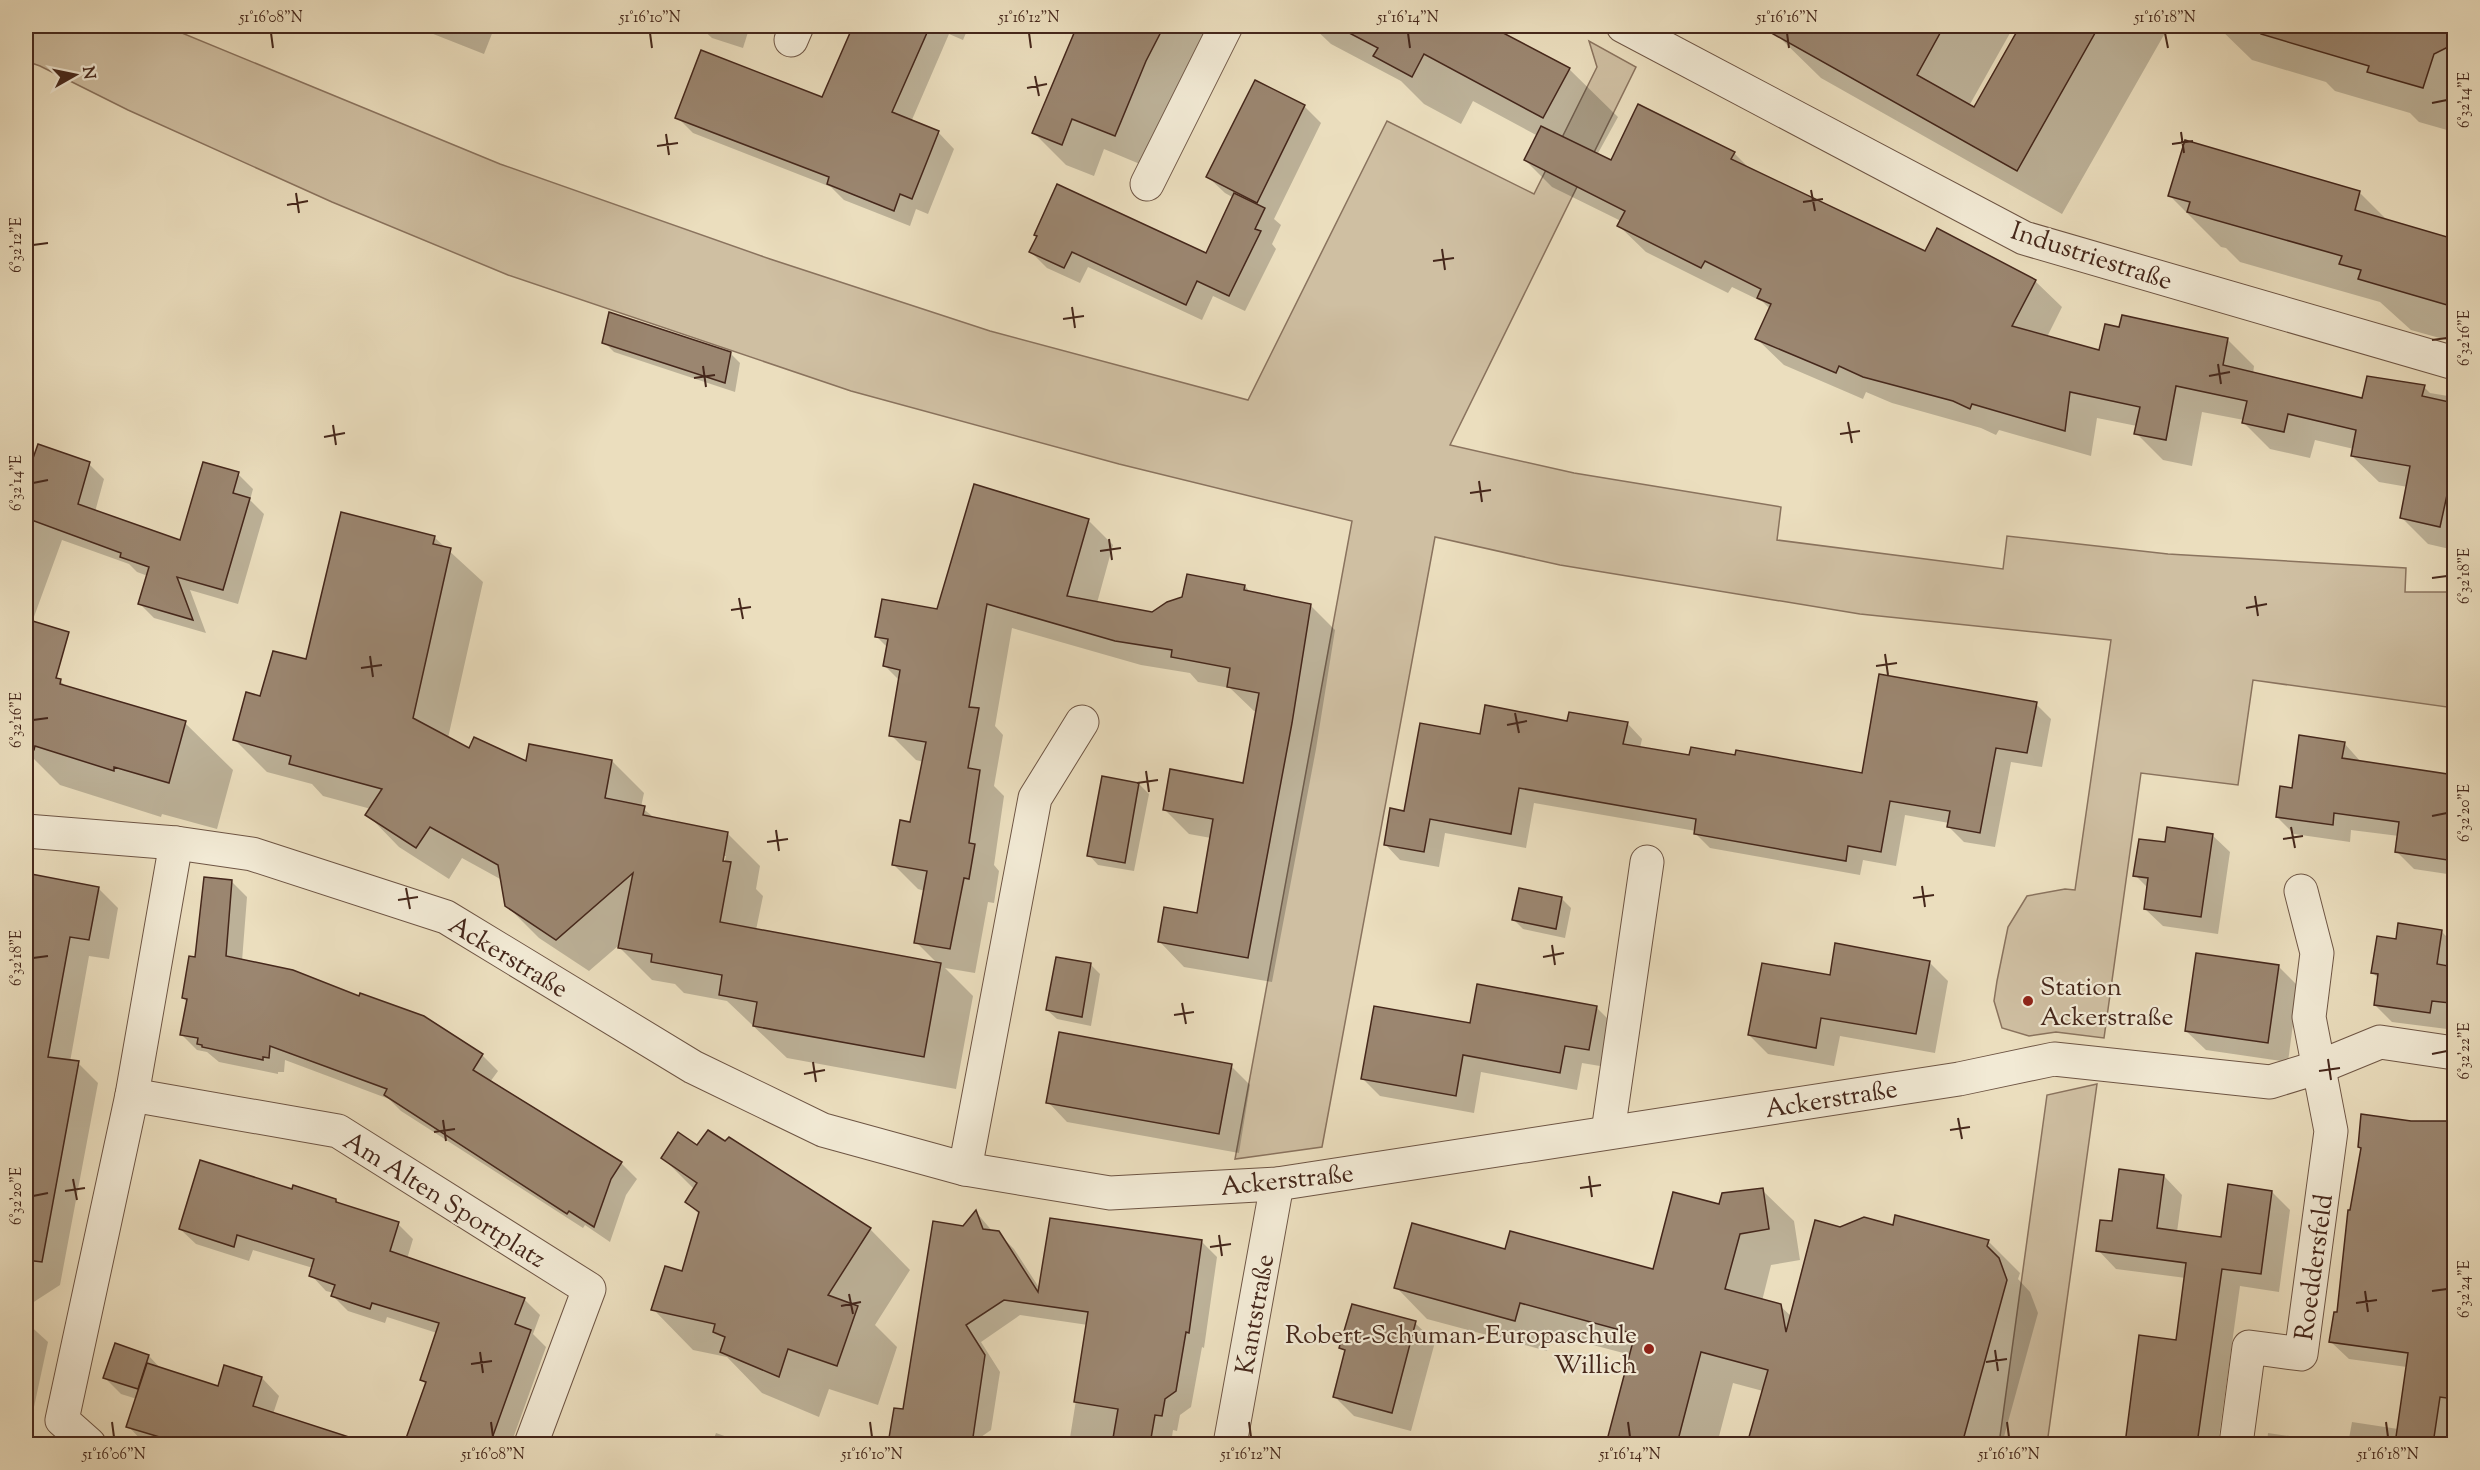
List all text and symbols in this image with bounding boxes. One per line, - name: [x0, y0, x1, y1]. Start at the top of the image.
- text: 51°16'08"N: [238, 8, 303, 29]
- text: 51°16'10"N: [618, 8, 681, 29]
- text: 51°16'12"N: [998, 8, 1059, 29]
- text: 51°16'14"N: [1376, 8, 1439, 29]
- text: 51°16'16"N: [1755, 8, 1818, 29]
- text: 51°16'18"N: [2133, 8, 2196, 29]
- north arrow: [45, 45, 105, 105]
- text: N: [75, 65, 100, 81]
- text: 6°32'14"E: [2455, 72, 2476, 128]
- street label: Industriestraße: [2006, 214, 2177, 301]
- text: 6°32'12"E: [7, 217, 28, 273]
- text: 6°32'16"E: [2455, 310, 2476, 366]
- text: 6°32'14"E: [7, 455, 28, 511]
- text: 6°32'18"E: [2455, 548, 2476, 604]
- text: 6°32'16"E: [7, 692, 28, 748]
- text: 6°32'20"E: [2455, 784, 2476, 842]
- street label: Ackerstraße: [441, 908, 575, 1008]
- text: 6°32'18"E: [7, 930, 28, 986]
- place label: Station Ackerstraße: [2040, 970, 2174, 1037]
- marker: Station Ackerstraße: [2021, 994, 2035, 1008]
- text: 6°32'22"E: [2455, 1022, 2476, 1080]
- street label: Ackerstraße: [1762, 1072, 1900, 1129]
- street label: Am Alten Sportplatz: [335, 1124, 552, 1279]
- street label: Ackerstraße: [1219, 1156, 1356, 1207]
- text: 6°32'20"E: [7, 1167, 28, 1225]
- street label: Roeddersfeld: [2287, 1192, 2344, 1343]
- street label: Kantstraße: [1228, 1251, 1285, 1377]
- text: 6°32'24"E: [2455, 1260, 2476, 1318]
- place label: Robert-Schuman-Europaschule Willich: [1285, 1318, 1637, 1385]
- marker: Robert-Schuman-Europaschule Willich: [1642, 1342, 1656, 1356]
- text: 51°16'06"N: [81, 1445, 146, 1466]
- text: 51°16'08"N: [460, 1445, 525, 1466]
- text: 51°16'10"N: [840, 1445, 903, 1466]
- text: 51°16'12"N: [1220, 1445, 1281, 1466]
- text: 51°16'14"N: [1598, 1445, 1661, 1466]
- text: 51°16'16"N: [1977, 1445, 2040, 1466]
- text: 51°16'18"N: [2356, 1445, 2419, 1466]

